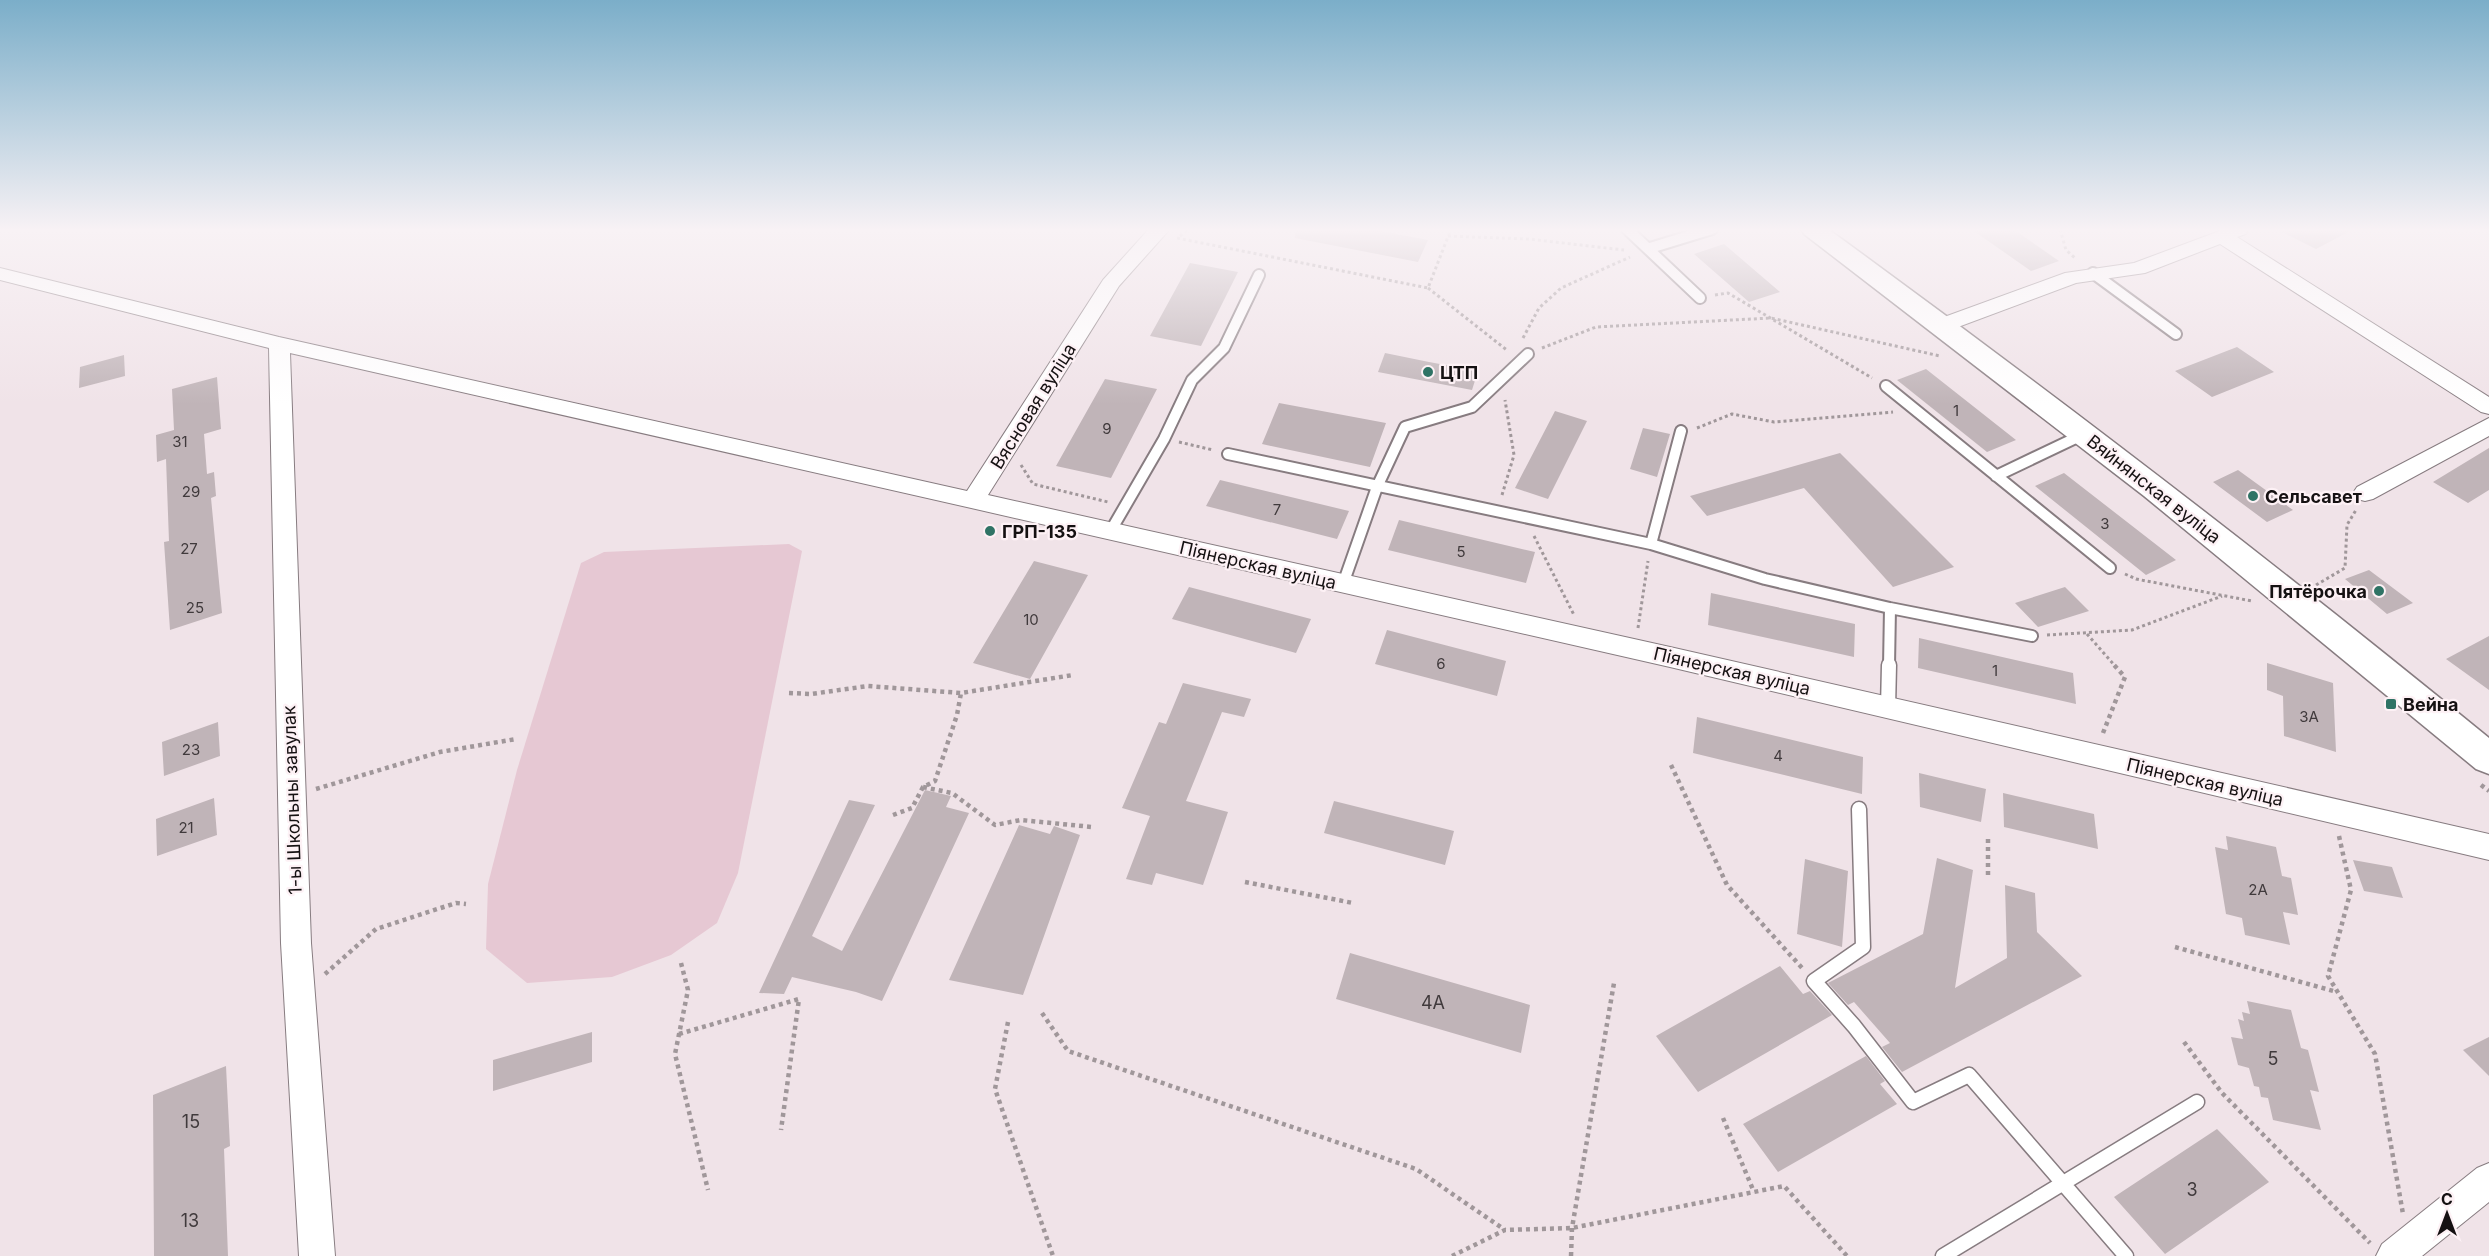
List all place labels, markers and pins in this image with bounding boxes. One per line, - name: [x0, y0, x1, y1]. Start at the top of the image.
- place label: ЦТП: [1440, 362, 1478, 383]
- marker: ЦТП: [1421, 365, 1435, 379]
- place label: Сельсавет: [2265, 486, 2362, 507]
- marker: Сельсавет: [2246, 489, 2260, 503]
- place label: ГРП-135: [1002, 521, 1077, 542]
- marker: ГРП-135: [983, 524, 997, 538]
- place label: Пятёрочка: [2269, 581, 2367, 602]
- marker: Пятёрочка: [2372, 584, 2386, 598]
- place label: Вейна: [2403, 694, 2459, 715]
- marker: Вейна: [2384, 697, 2398, 711]

